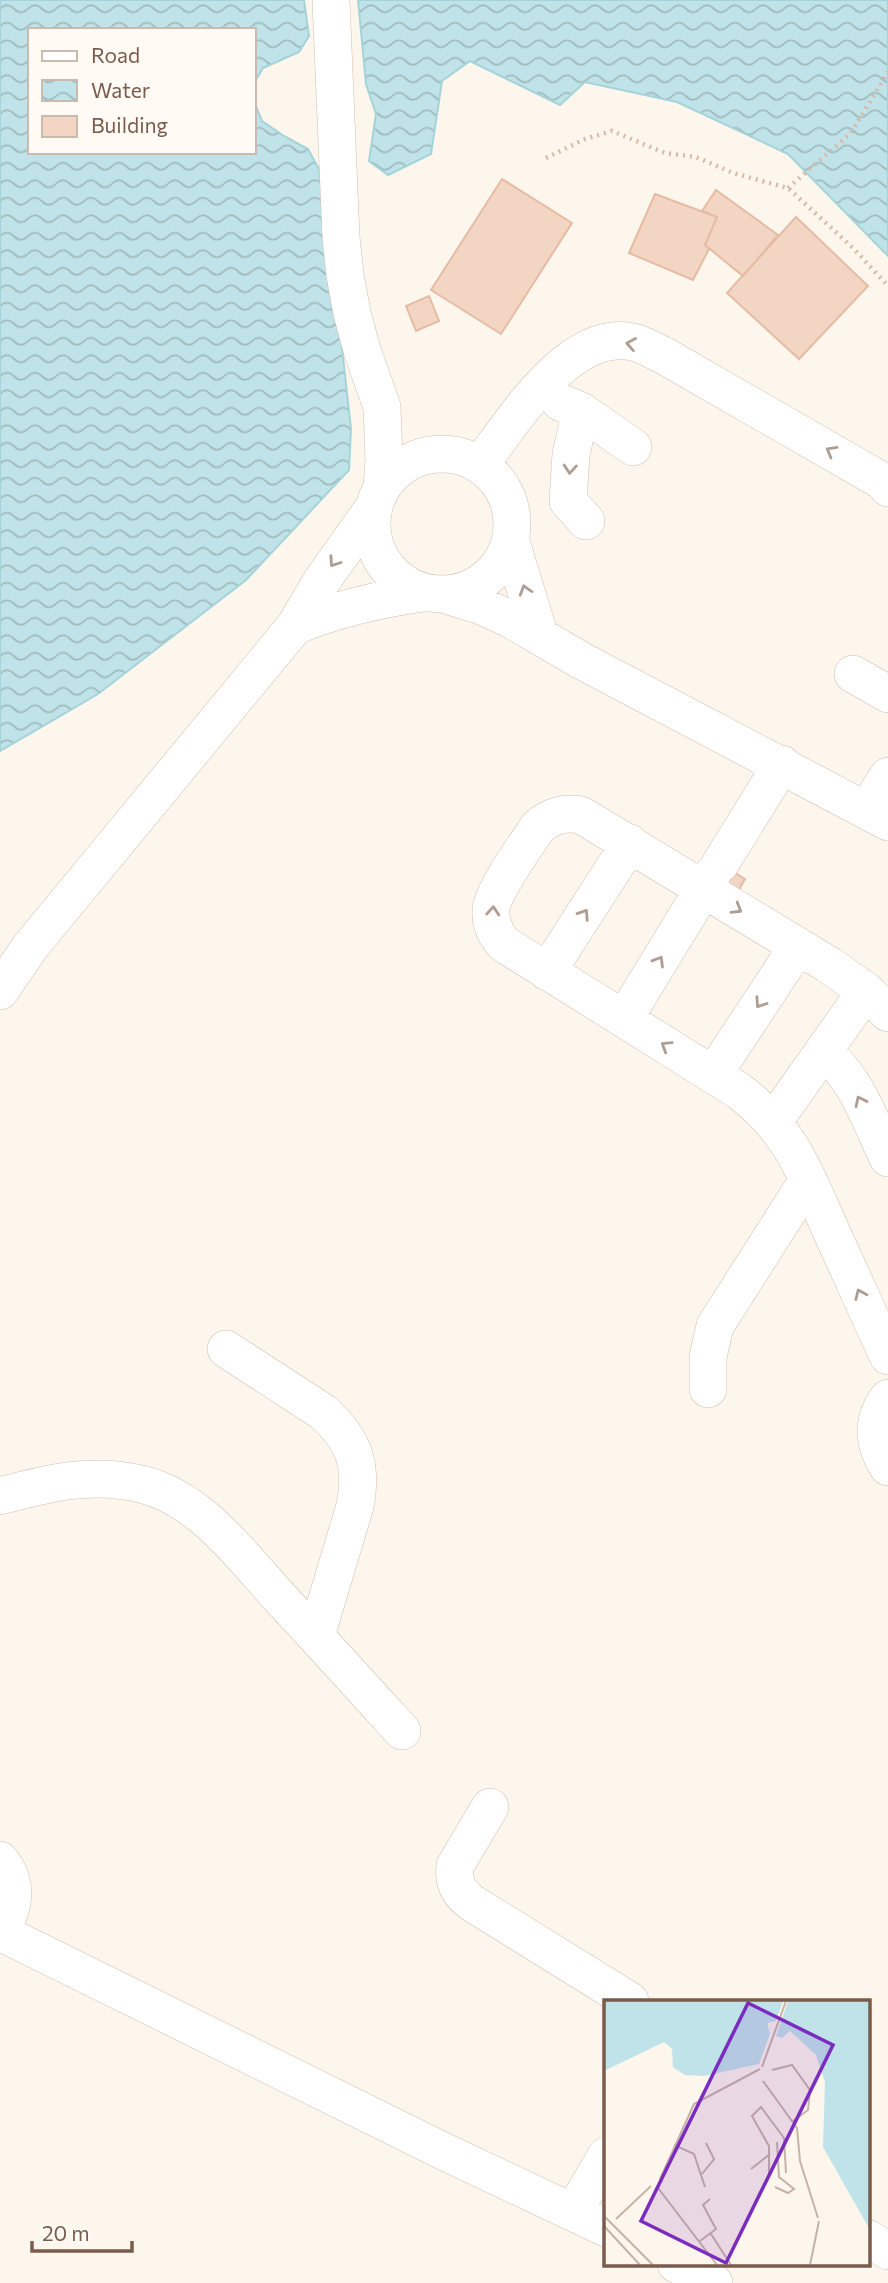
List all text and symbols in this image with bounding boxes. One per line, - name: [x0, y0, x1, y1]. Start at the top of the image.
- legend: [28, 28, 256, 154]
- text: Road: [91, 42, 140, 67]
- text: Water: [91, 77, 150, 102]
- text: Building: [91, 112, 168, 137]
- one-way arrow: [625, 337, 637, 352]
- one-way arrow: [825, 447, 838, 460]
- one-way arrow: [563, 464, 578, 475]
- one-way arrow: [330, 554, 342, 567]
- one-way arrow: [519, 584, 534, 596]
- one-way arrow: [729, 900, 742, 913]
- one-way arrow: [485, 905, 500, 916]
- one-way arrow: [575, 909, 588, 922]
- one-way arrow: [651, 956, 664, 969]
- one-way arrow: [756, 995, 768, 1008]
- one-way arrow: [660, 1041, 673, 1054]
- one-way arrow: [855, 1096, 869, 1108]
- one-way arrow: [854, 1289, 868, 1301]
- inset map: [604, 2000, 870, 2266]
- scale bar: [32, 2210, 131, 2254]
- text: 20 m: [42, 2220, 90, 2245]

